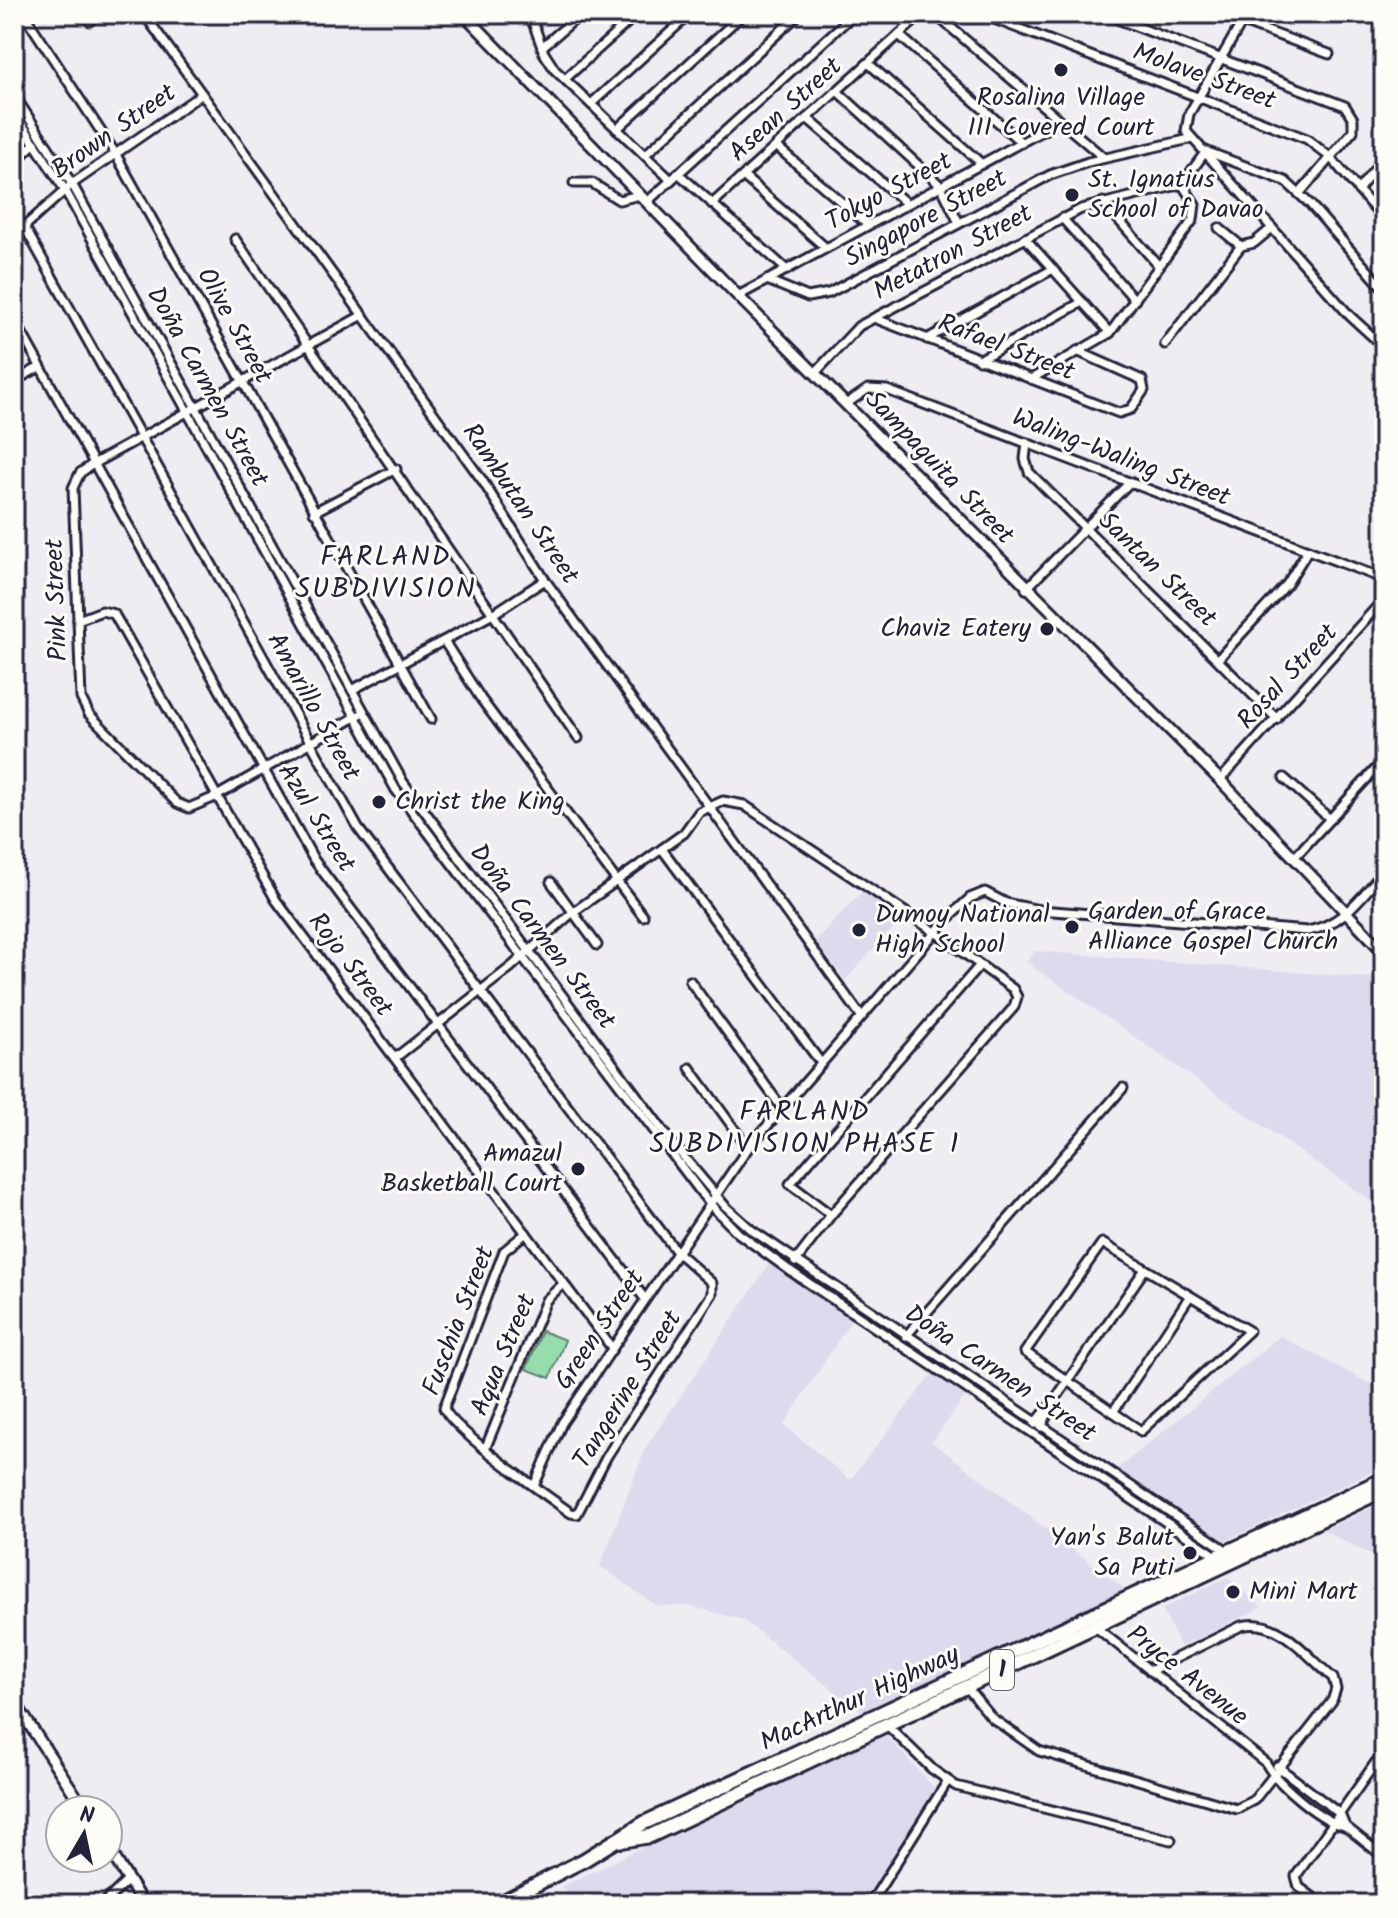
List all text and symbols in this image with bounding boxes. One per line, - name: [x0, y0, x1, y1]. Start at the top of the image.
- street label: Molave Street: [1126, 32, 1282, 123]
- street label: Asean Street: [720, 47, 853, 173]
- marker: Rosalina Village III Covered Court: [1052, 61, 1070, 79]
- street label: Brown Street: [43, 73, 186, 191]
- place label: Rosalina Village III Covered Court: [968, 77, 1155, 149]
- street label: Tokyo Street: [818, 141, 961, 243]
- street label: Singapore Street: [837, 158, 1016, 280]
- place label: St. Ignatius School of Davao: [1088, 159, 1264, 231]
- marker: St. Ignatius School of Davao: [1063, 186, 1081, 204]
- street label: Metatron Street: [866, 193, 1041, 313]
- street label: Olive Street: [185, 260, 284, 393]
- street label: Doña Carmen Street: [134, 279, 280, 496]
- street label: Rafael Street: [931, 303, 1082, 394]
- street label: Sampaguita Street: [854, 381, 1025, 556]
- street label: Waling-Waling Street: [1006, 397, 1237, 519]
- street label: Rambutan Street: [450, 415, 590, 594]
- street label: Santan Street: [1088, 502, 1227, 639]
- district label: FARLAND SUBDIVISION: [295, 535, 477, 612]
- street label: Pink Street: [34, 537, 80, 662]
- place label: Chaviz Eatery: [880, 608, 1032, 650]
- street label: Rosal Street: [1227, 613, 1349, 740]
- marker: Chaviz Eatery: [1038, 620, 1056, 638]
- street label: Amarillo Street: [255, 625, 372, 790]
- street label: Azul Street: [266, 755, 367, 882]
- place label: Christ the King: [395, 781, 565, 823]
- marker: Christ the King: [370, 793, 388, 811]
- street label: Doña Carmen Street: [458, 835, 627, 1040]
- place label: Garden of Grace Alliance Gospel Church: [1088, 891, 1338, 963]
- place label: Dumoy National High School: [875, 894, 1050, 966]
- street label: Rojo Street: [297, 904, 404, 1027]
- marker: Garden of Grace Alliance Gospel Church: [1063, 918, 1081, 936]
- marker: Dumoy National High School: [850, 921, 868, 939]
- district label: FARLAND SUBDIVISION PHASE 1: [650, 1090, 960, 1167]
- place label: Amazul Basketball Court: [381, 1133, 563, 1205]
- marker: Amazul Basketball Court: [569, 1160, 587, 1178]
- street label: Fuschia Street: [411, 1239, 507, 1402]
- street label: Green Street: [544, 1260, 657, 1399]
- street label: Aqua Street: [459, 1286, 549, 1423]
- street label: Doña Carmen Street: [895, 1294, 1105, 1455]
- street label: Tangerine Street: [562, 1301, 694, 1478]
- place label: Yan's Balut Sa Puti: [1050, 1517, 1176, 1589]
- marker: Yan's Balut Sa Puti: [1181, 1544, 1199, 1562]
- place label: Mini Mart: [1249, 1571, 1358, 1613]
- marker: Mini Mart: [1224, 1583, 1242, 1601]
- street label: Pryce Avenue: [1117, 1615, 1257, 1737]
- street label: MacArthur Highway: [753, 1634, 967, 1764]
- road number: 1: [990, 1650, 1014, 1690]
- north arrow: [44, 1794, 124, 1874]
- text: N: [77, 1798, 96, 1835]

